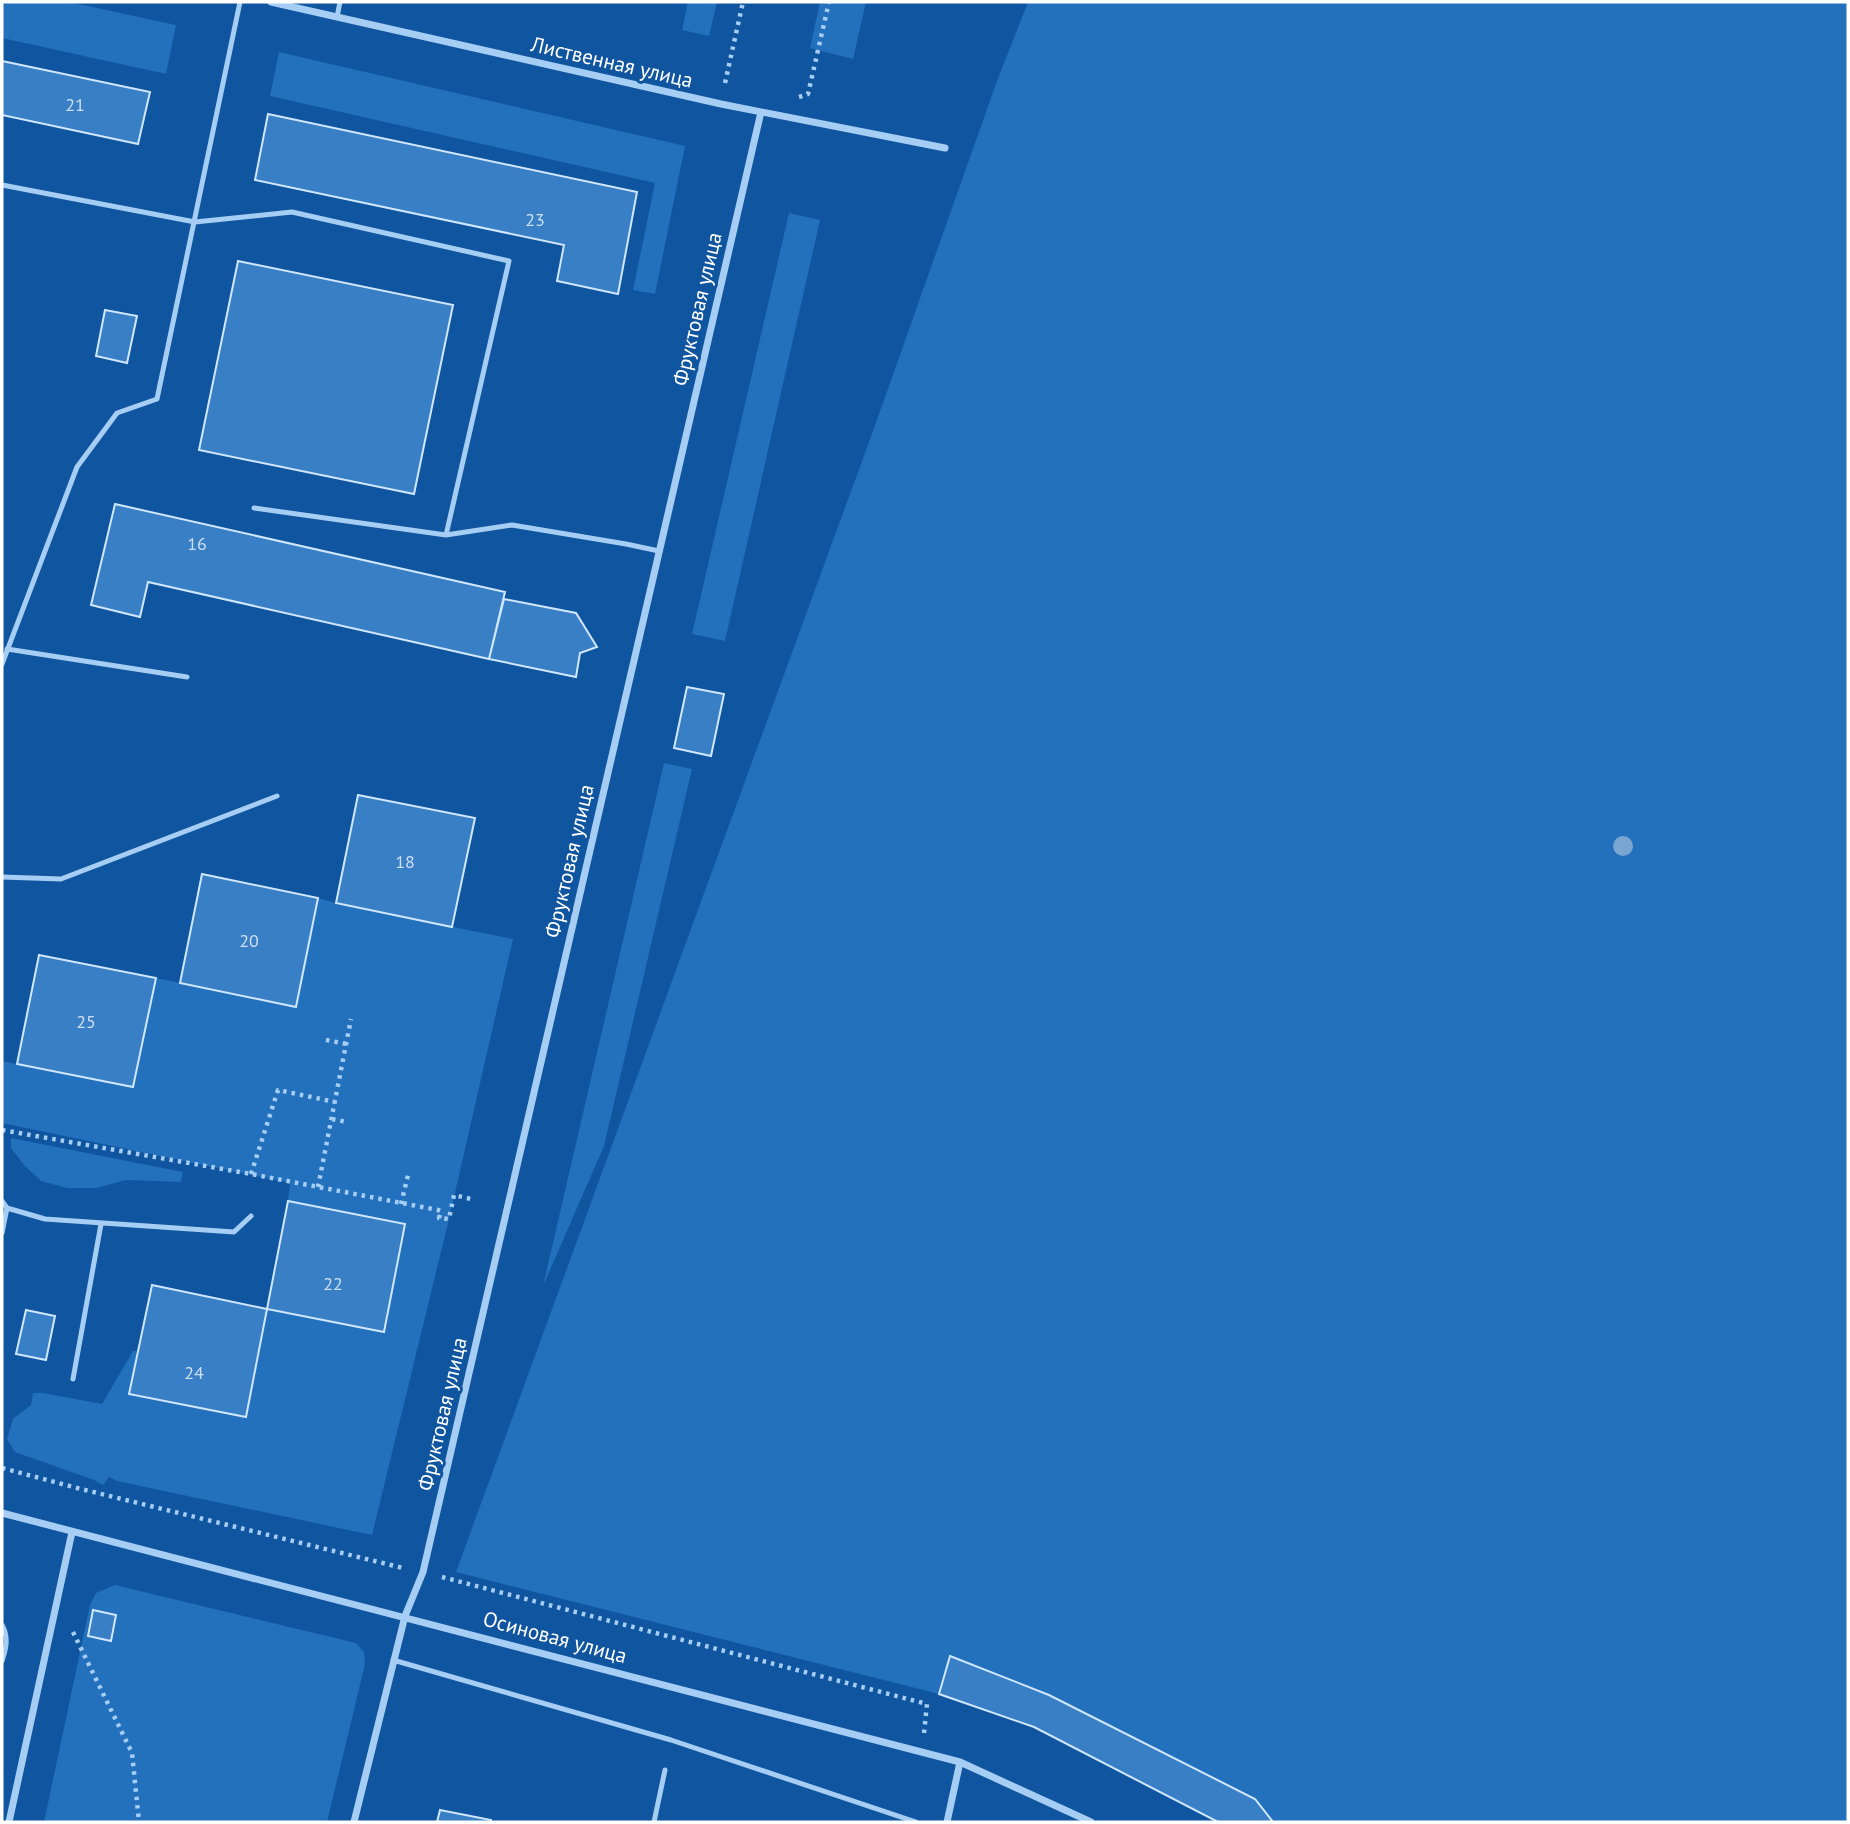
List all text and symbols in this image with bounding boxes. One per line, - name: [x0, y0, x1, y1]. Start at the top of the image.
- street label: Лиственная улица: [527, 30, 696, 94]
- house number: 21: [65, 93, 85, 116]
- house number: 23: [525, 208, 545, 231]
- street label: Фруктовая улица: [666, 230, 728, 388]
- house number: 16: [187, 532, 207, 555]
- street label: Фруктовая улица: [538, 782, 600, 940]
- house number: 18: [395, 850, 415, 873]
- house number: 20: [239, 929, 259, 952]
- house number: 25: [76, 1010, 96, 1033]
- house number: 22: [323, 1272, 343, 1295]
- street label: Фруктовая улица: [411, 1335, 473, 1493]
- house number: 24: [184, 1361, 204, 1384]
- street label: Осиновая улица: [480, 1605, 630, 1669]

